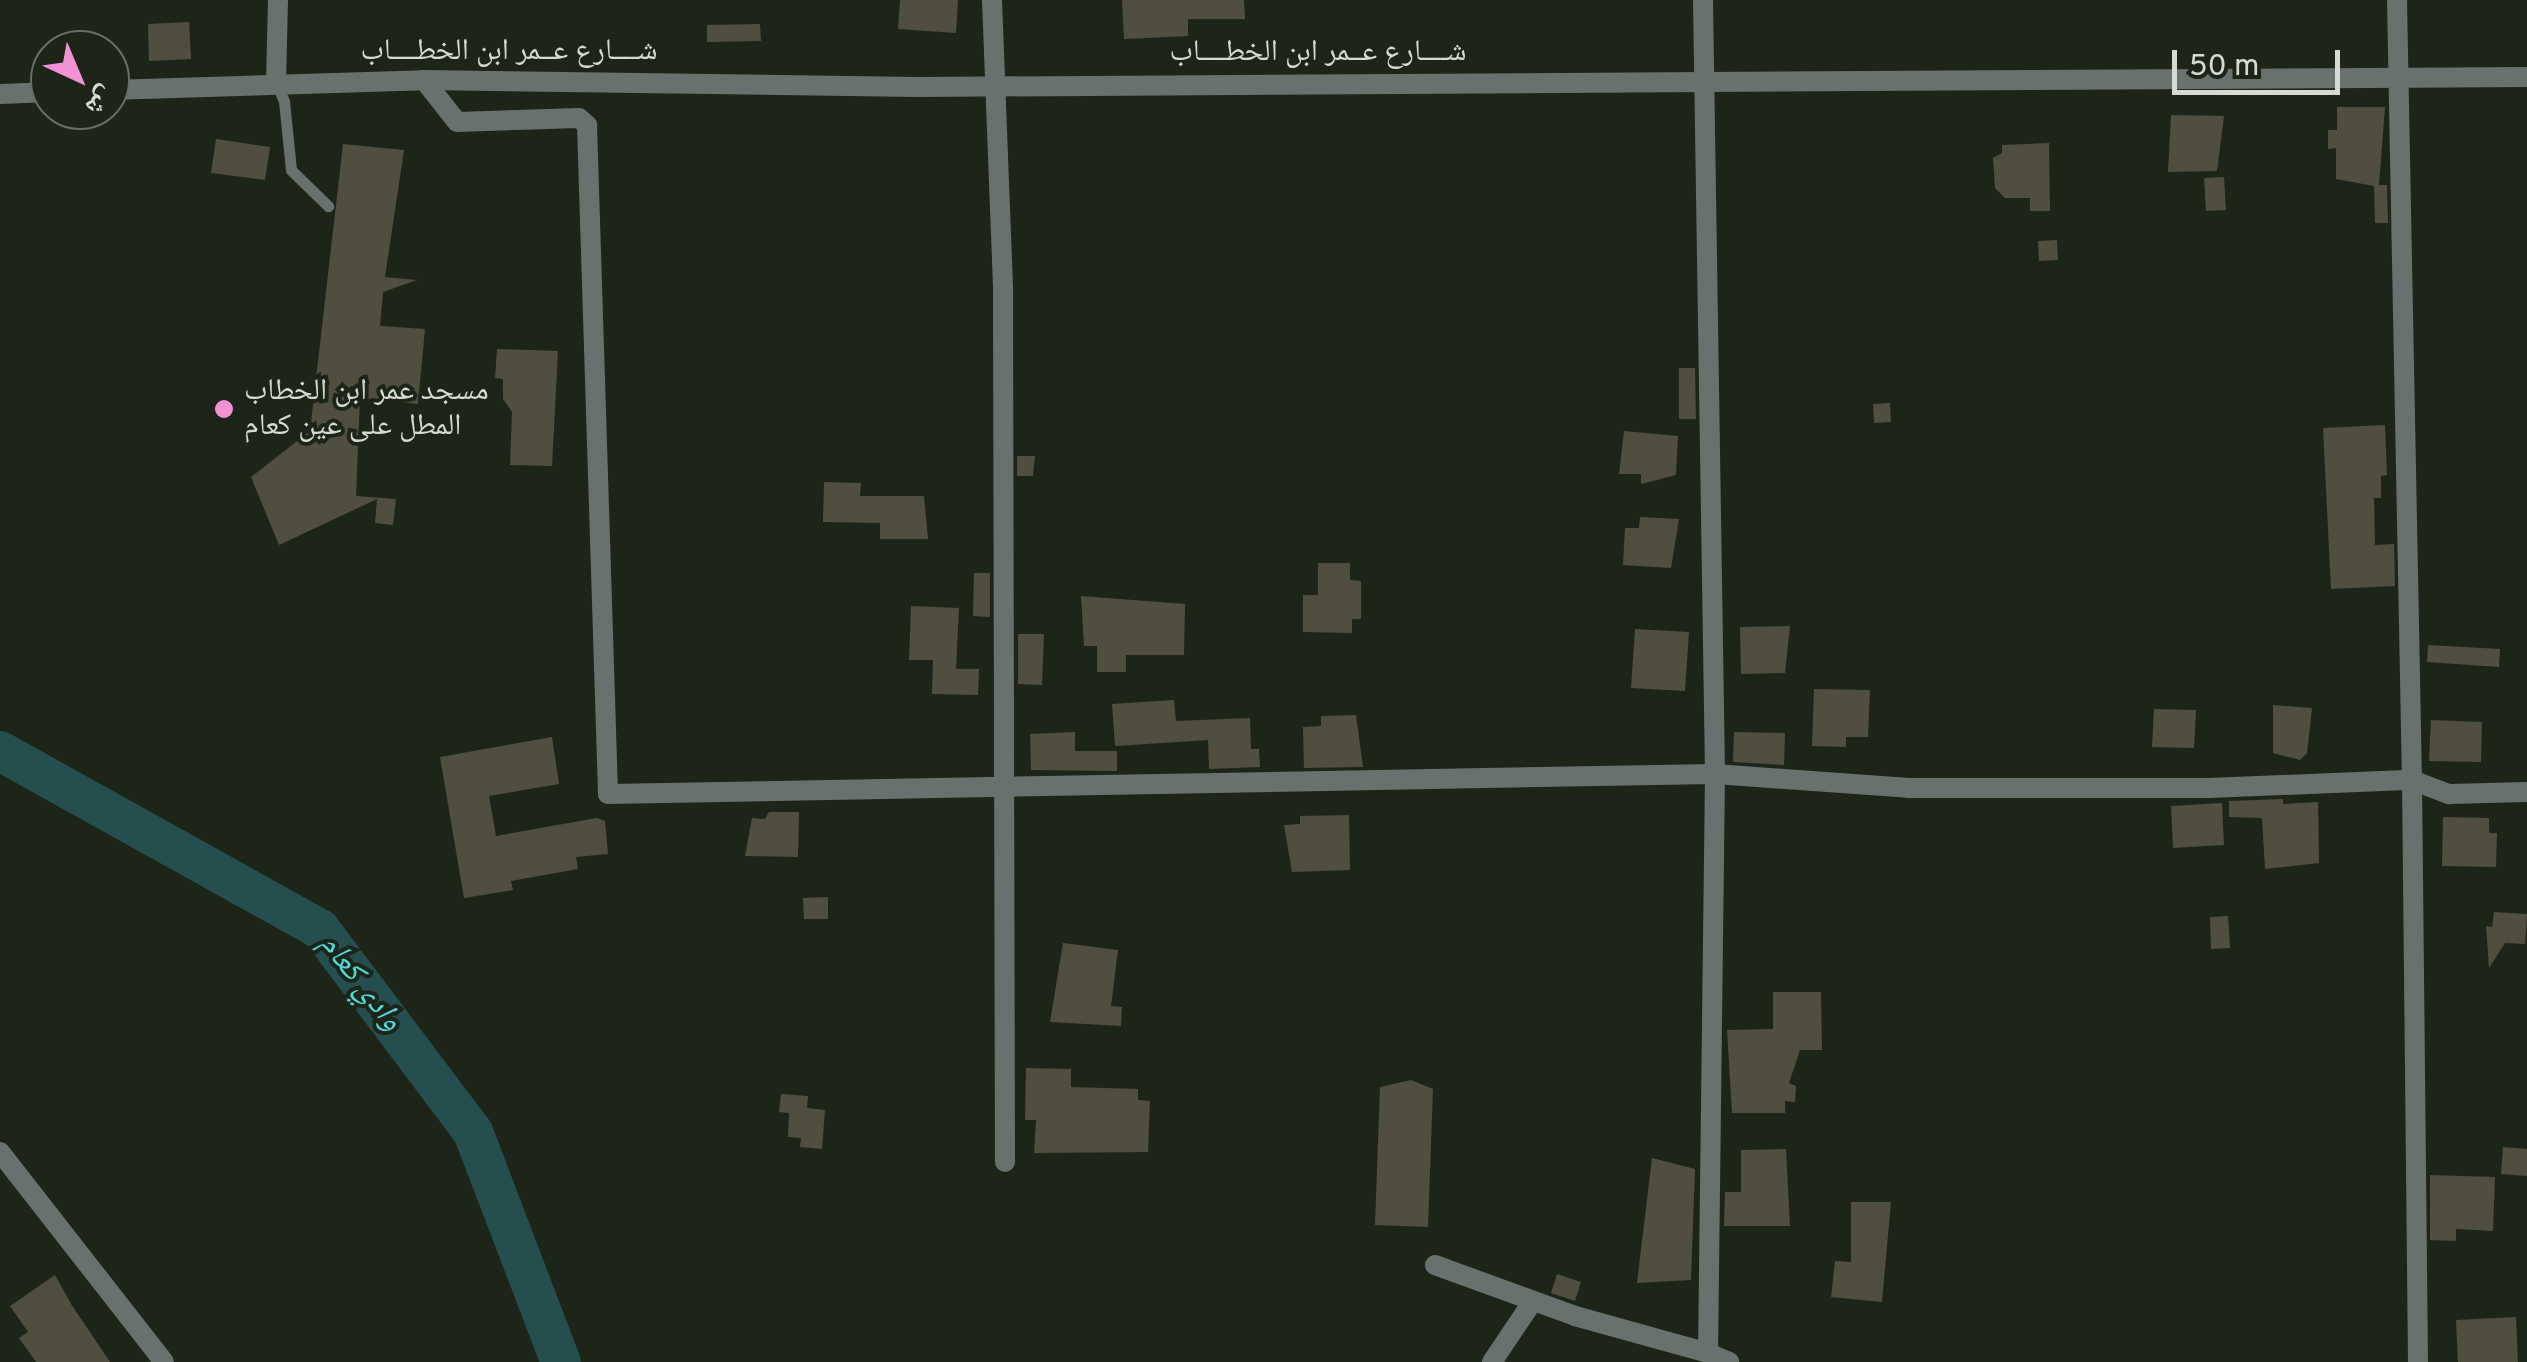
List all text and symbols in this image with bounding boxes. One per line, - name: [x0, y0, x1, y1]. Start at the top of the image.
- north arrow: [30, 30, 130, 130]
- scale bar: [2177, 30, 2344, 92]
- street label: شــــارع عــمر ابن الخطــــاب: [361, 34, 657, 70]
- street label: شــــارع عــمر ابن الخطــــاب: [1170, 35, 1466, 71]
- text: 50 m: [2189, 49, 2259, 86]
- text: ش: [76, 77, 123, 123]
- place label: مسجد عمر ابن الخطاب المطل على عين كعام: [244, 374, 489, 444]
- marker: مسجد عمر ابن الخطاب المطل على عين كعام: [213, 398, 235, 420]
- water label: وادي كعام: [310, 927, 410, 1039]

